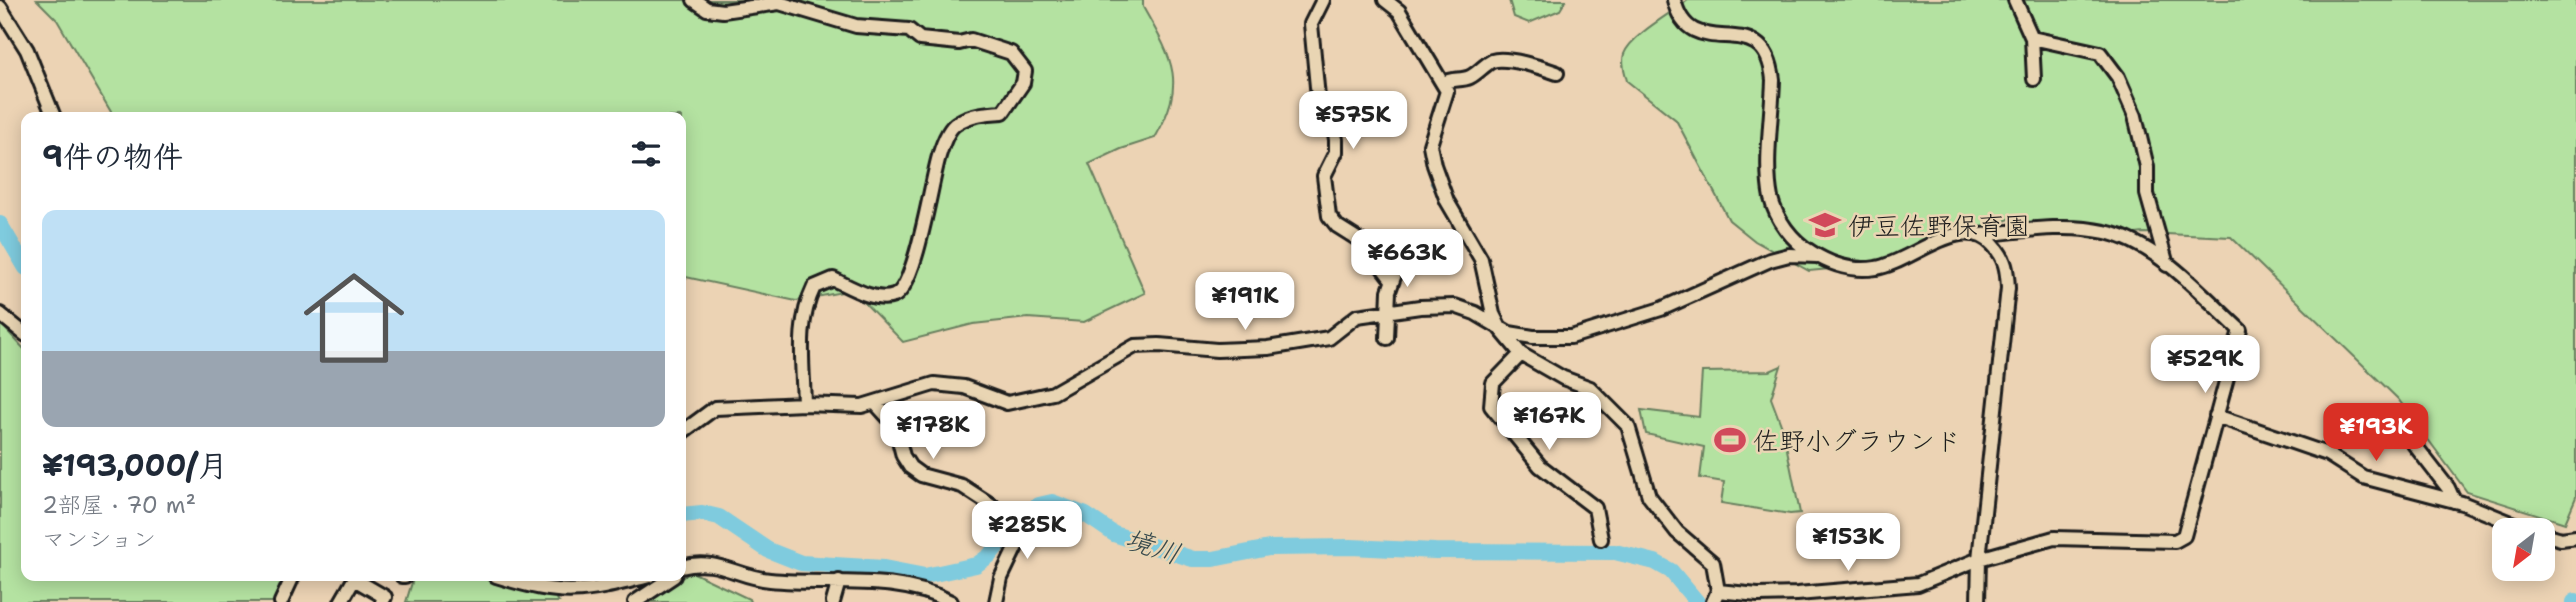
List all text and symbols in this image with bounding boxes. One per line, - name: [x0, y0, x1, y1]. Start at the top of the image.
- pin: ¥575K: [1304, 92, 1402, 151]
- text: ¥575K: [1315, 99, 1391, 129]
- icon: filters: [627, 135, 665, 173]
- text: 9件の物件: [42, 136, 183, 177]
- school or university icon: 伊豆佐野保育園: [1808, 208, 1842, 242]
- place label: 伊豆佐野保育園: [1848, 208, 2030, 243]
- pin: ¥663K: [1358, 230, 1456, 289]
- text: ¥663K: [1367, 237, 1447, 267]
- icon: home: [291, 255, 417, 381]
- pin: ¥191K: [1196, 272, 1294, 332]
- text: ¥191K: [1211, 280, 1279, 310]
- pin: ¥529K: [2156, 336, 2254, 395]
- text: ¥529K: [2167, 343, 2243, 373]
- pin: ¥167K: [1500, 392, 1598, 452]
- text: ¥167K: [1513, 400, 1585, 430]
- pin: ¥178K: [884, 402, 982, 461]
- pin: ¥193K: [2327, 404, 2425, 463]
- text: ¥178K: [896, 409, 970, 439]
- text: ¥193K: [2339, 411, 2413, 441]
- sports icon: 佐野小グラウンド: [1713, 423, 1747, 457]
- place label: 佐野小グラウンド: [1753, 423, 1961, 458]
- text: ¥193,000/月: [42, 445, 228, 486]
- text: 2部屋 · 70 m²: [42, 490, 196, 520]
- pin: ¥285K: [978, 502, 1076, 561]
- text: ¥285K: [988, 509, 1066, 539]
- pin: ¥153K: [1799, 514, 1897, 573]
- north arrow: [2492, 518, 2555, 581]
- map controls: [2492, 518, 2555, 581]
- water label: 境川: [1120, 519, 1186, 573]
- text: ¥153K: [1812, 521, 1884, 551]
- text: マンション: [42, 524, 156, 554]

